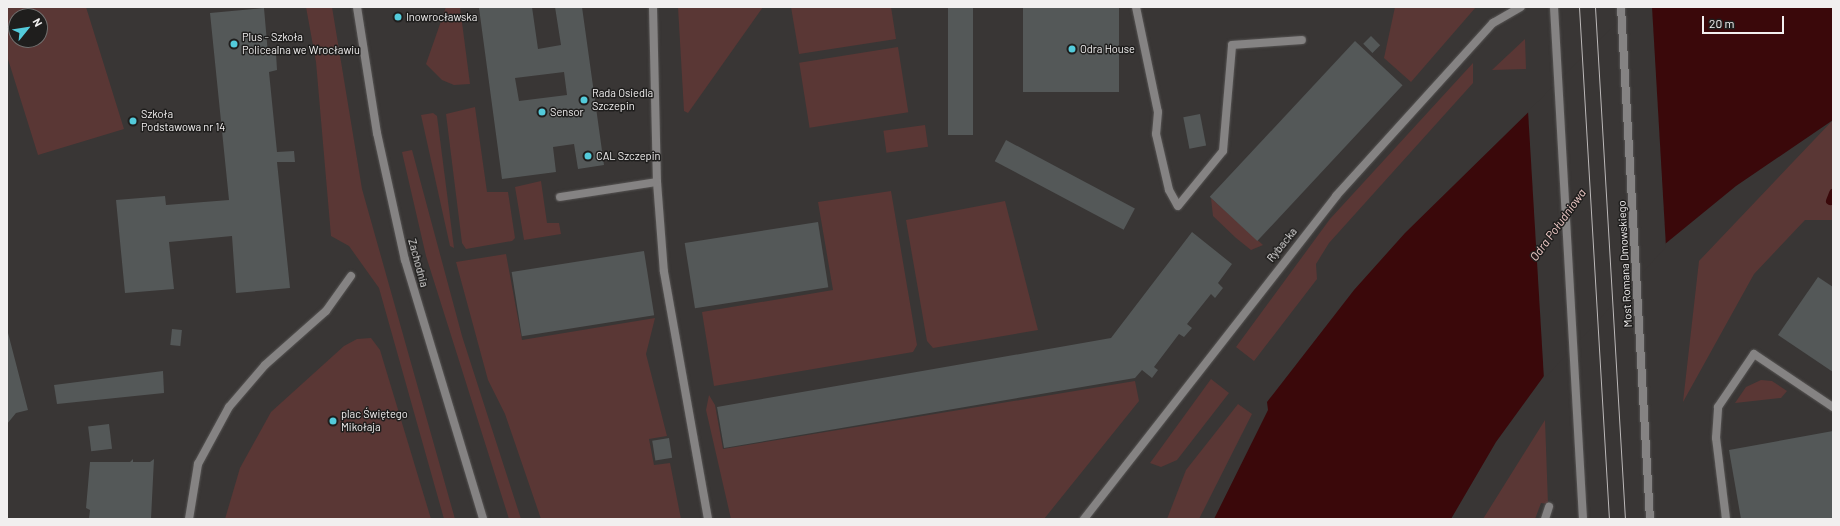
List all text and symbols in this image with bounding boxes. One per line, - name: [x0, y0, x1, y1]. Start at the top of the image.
- north arrow: [8, 8, 48, 48]
- scale bar: [1704, 8, 1786, 34]
- place label: Inowrocławska: [406, 10, 477, 24]
- marker: Inowrocławska: [393, 12, 403, 22]
- text: N: [30, 16, 45, 29]
- text: 20 m: [1709, 16, 1735, 30]
- place label: Plus - Szkoła Policealna we Wrocławiu: [242, 31, 360, 57]
- marker: Plus - Szkoła Policealna we Wrocławiu: [229, 39, 239, 49]
- place label: Odra House: [1080, 42, 1135, 56]
- marker: Odra House: [1067, 44, 1077, 54]
- place label: Rada Osiedla Szczepin: [592, 87, 653, 113]
- marker: Rada Osiedla Szczepin: [579, 95, 589, 105]
- place label: Sensor: [550, 105, 584, 119]
- marker: Sensor: [537, 107, 547, 117]
- place label: Szkoła Podstawowa nr 14: [141, 108, 225, 134]
- marker: Szkoła Podstawowa nr 14: [128, 116, 138, 126]
- place label: CAL Szczepin: [596, 149, 660, 163]
- marker: CAL Szczepin: [583, 151, 593, 161]
- water label: Odra Południowa: [1527, 186, 1589, 264]
- street label: Most Romana Dmowskiego: [1615, 200, 1635, 328]
- street label: Rybacka: [1264, 225, 1300, 265]
- street label: Zachodnia: [405, 237, 431, 289]
- place label: plac Świętego Mikołaja: [341, 408, 408, 434]
- marker: plac Świętego Mikołaja: [328, 416, 338, 426]

